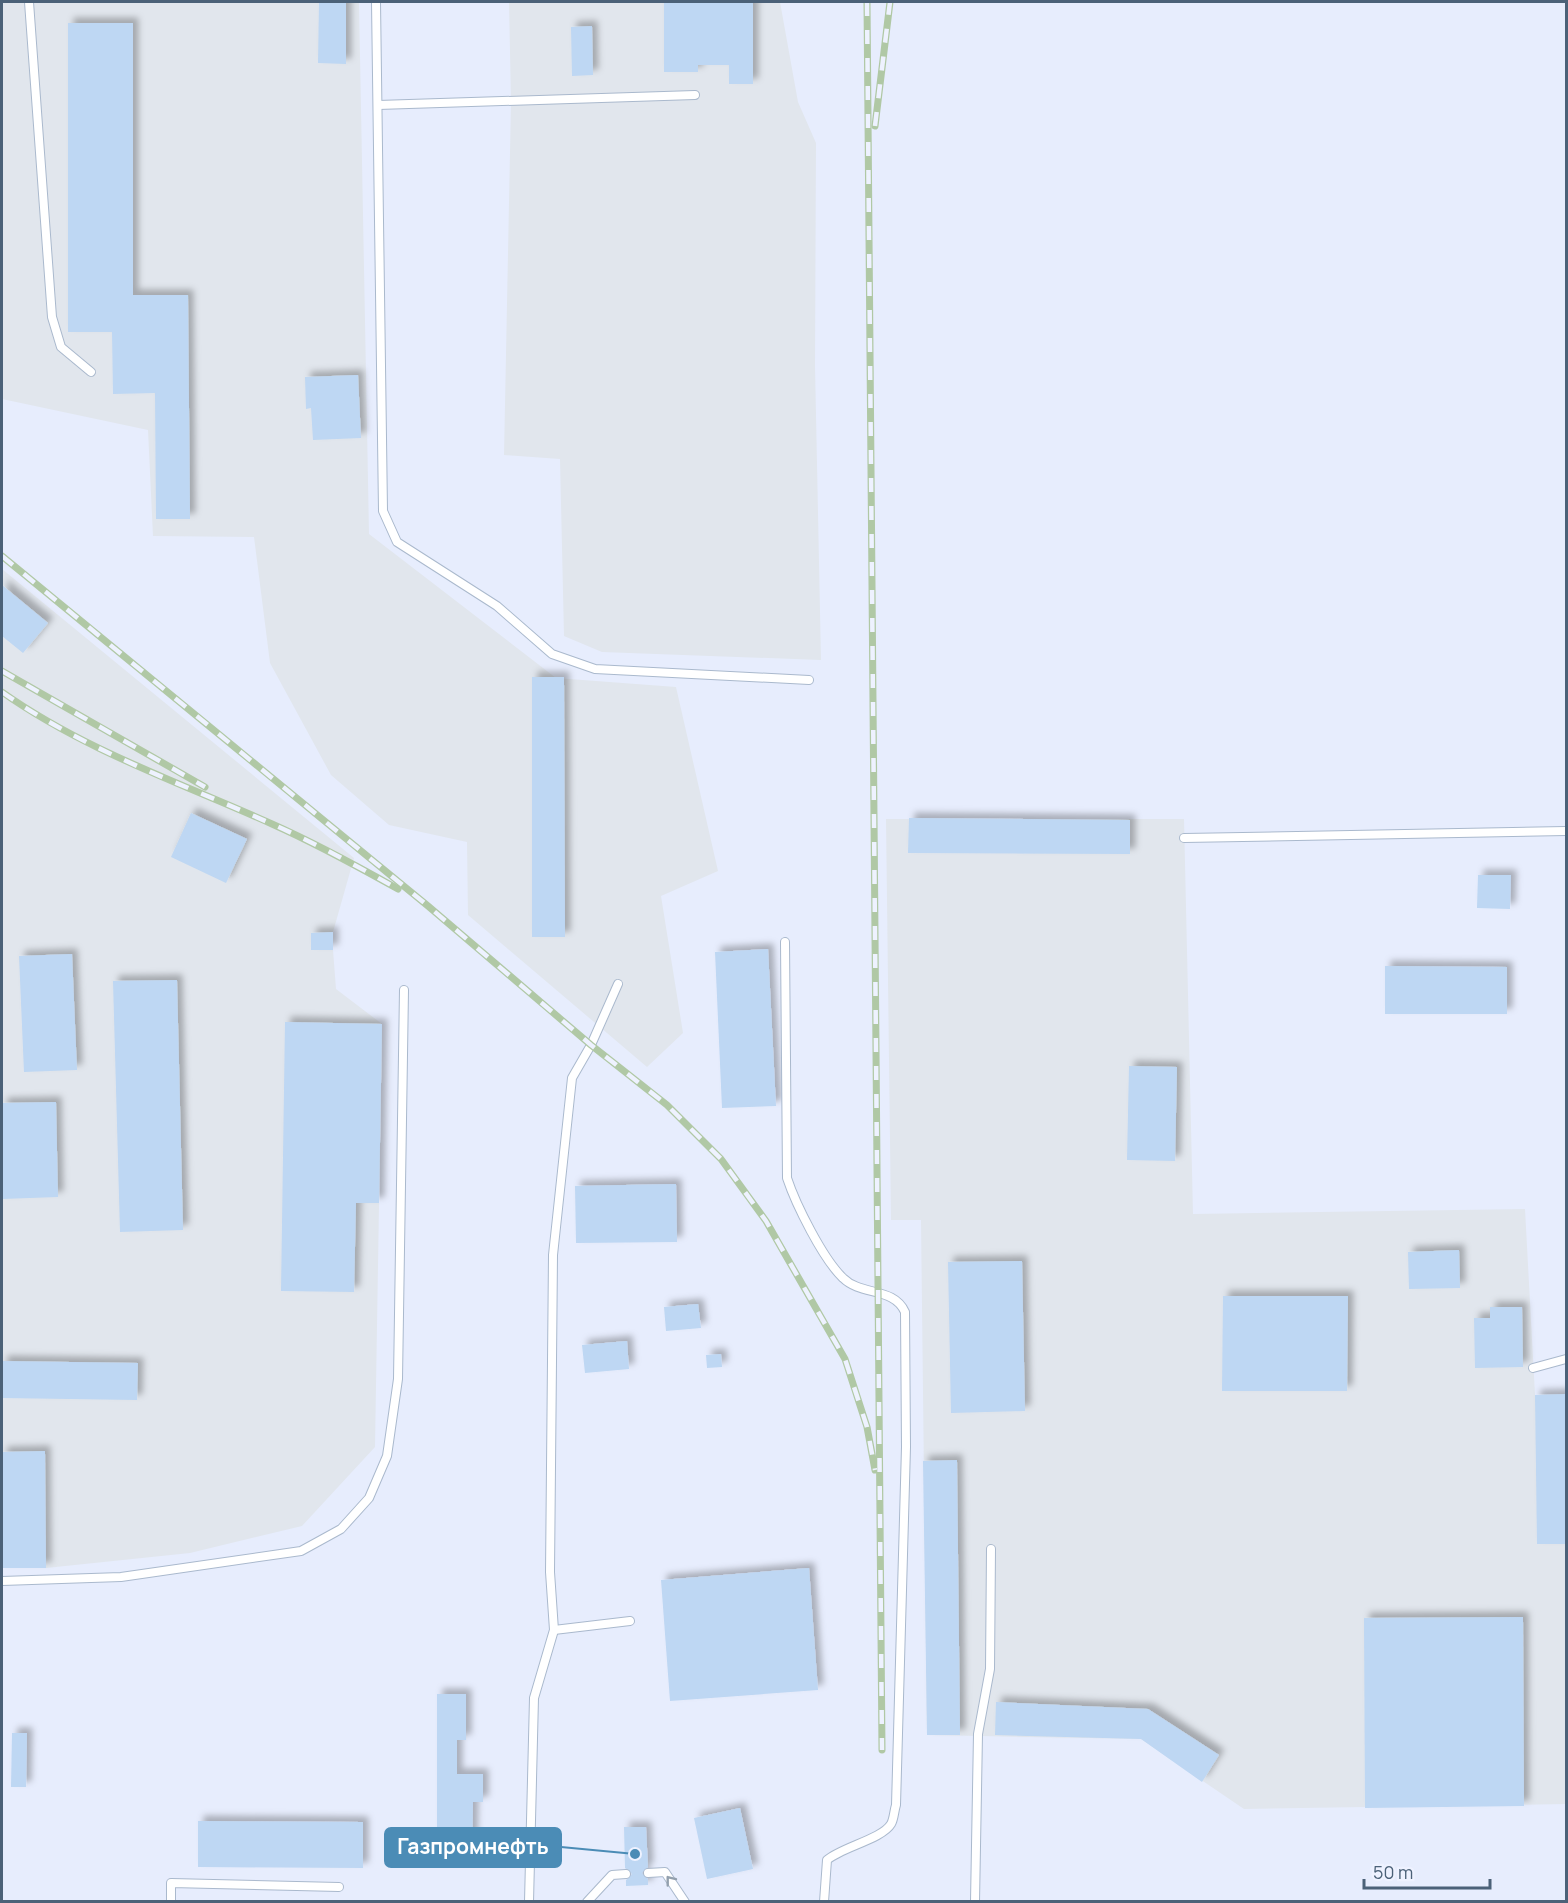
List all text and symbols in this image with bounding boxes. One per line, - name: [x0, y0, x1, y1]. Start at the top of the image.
- callout: Газпромнефть: [385, 1828, 561, 1867]
- text: Газпромнефть: [397, 1832, 549, 1860]
- scale bar: [1364, 1852, 1490, 1890]
- text: 50 m: [1373, 1860, 1413, 1884]
- one-way arrow: [666, 1876, 677, 1887]

